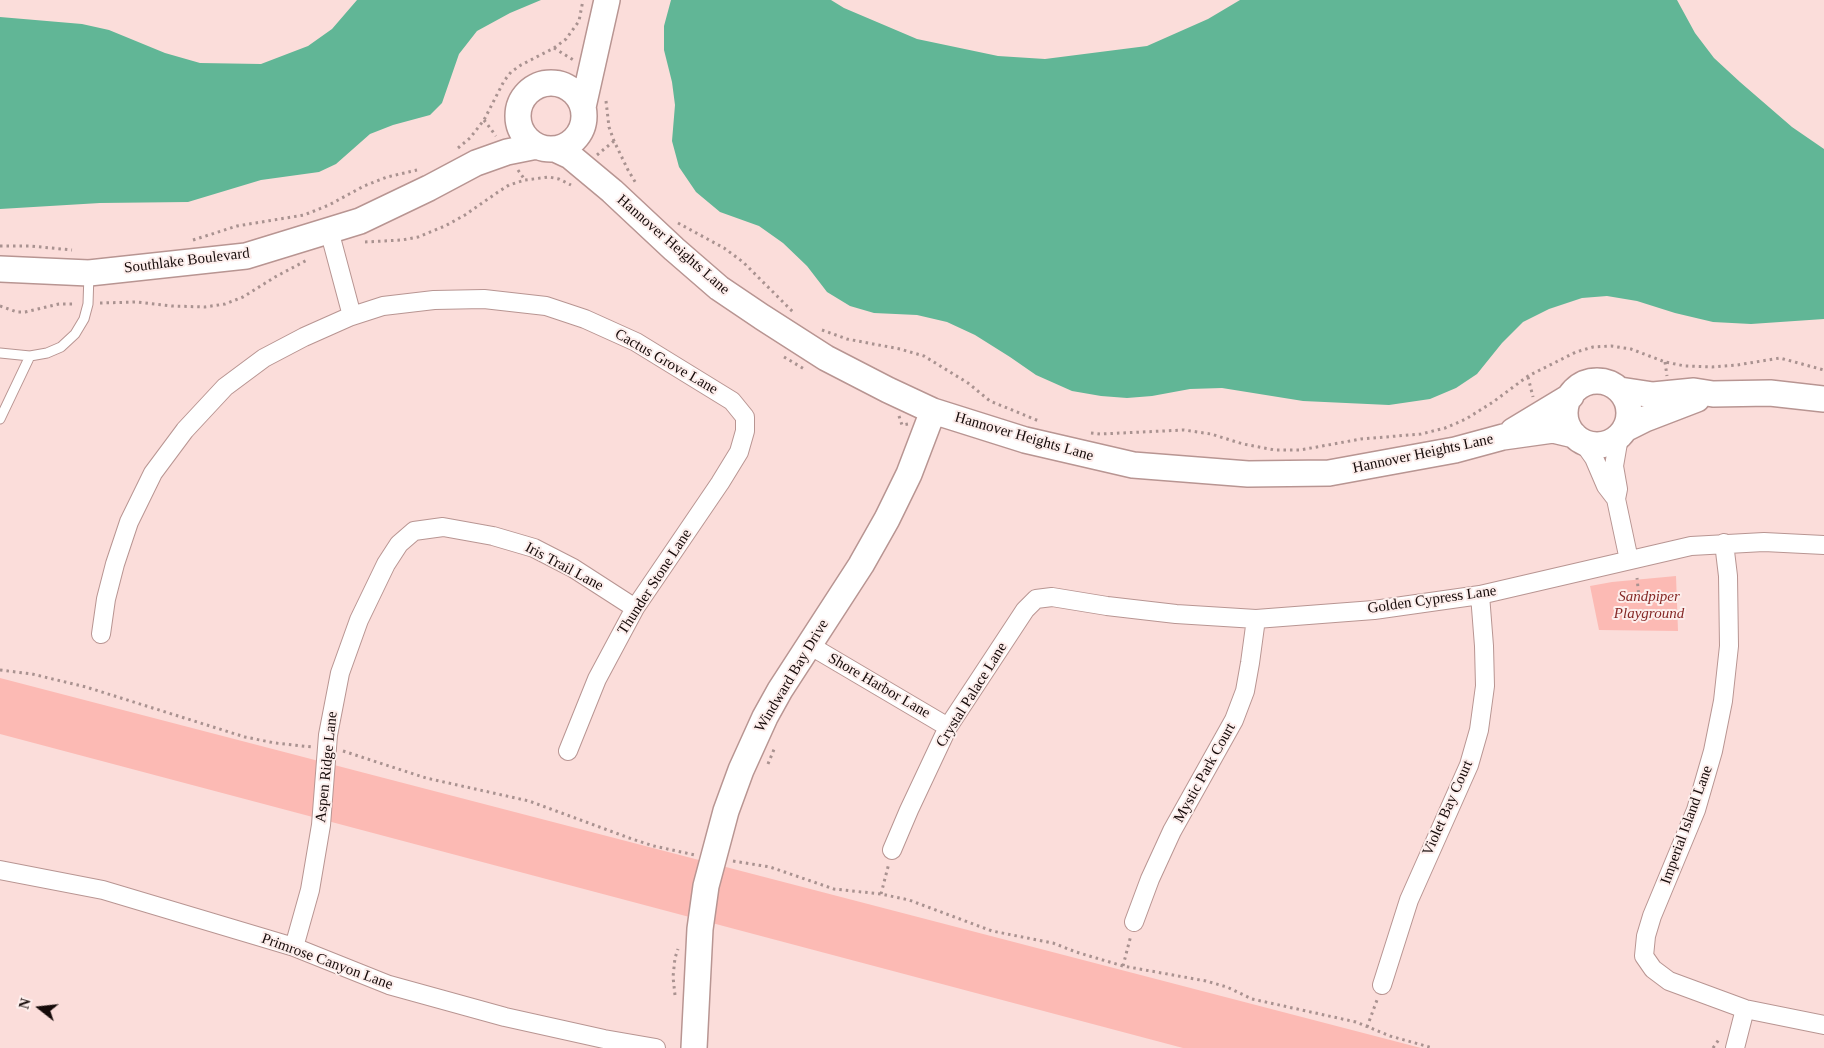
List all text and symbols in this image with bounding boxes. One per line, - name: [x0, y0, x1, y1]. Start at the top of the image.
- street label: Hannover Heights Lane: [613, 191, 733, 299]
- street label: Southlake Boulevard: [123, 244, 251, 278]
- street label: Cactus Grove Lane: [611, 325, 721, 399]
- street label: Hannover Heights Lane: [953, 409, 1095, 465]
- street label: Hannover Heights Lane: [1351, 430, 1495, 478]
- street label: Thunder Stone Lane: [614, 526, 696, 638]
- street label: Iris Trail Lane: [522, 539, 606, 595]
- street label: Golden Cypress Lane: [1366, 582, 1498, 618]
- park label: Sandpiper Playground: [1614, 588, 1684, 623]
- street label: Windward Bay Drive: [751, 616, 833, 736]
- street label: Crystal Palace Lane: [933, 639, 1011, 751]
- street label: Shore Harbor Lane: [825, 649, 933, 723]
- street label: Aspen Ridge Lane: [312, 711, 342, 823]
- street label: Mystic Park Court: [1170, 720, 1240, 826]
- street label: Violet Bay Court: [1419, 758, 1477, 858]
- street label: Imperial Island Lane: [1657, 763, 1717, 887]
- street label: Primrose Canyon Lane: [259, 930, 395, 994]
- north arrow: [15, 983, 65, 1033]
- text: N: [16, 997, 34, 1011]

